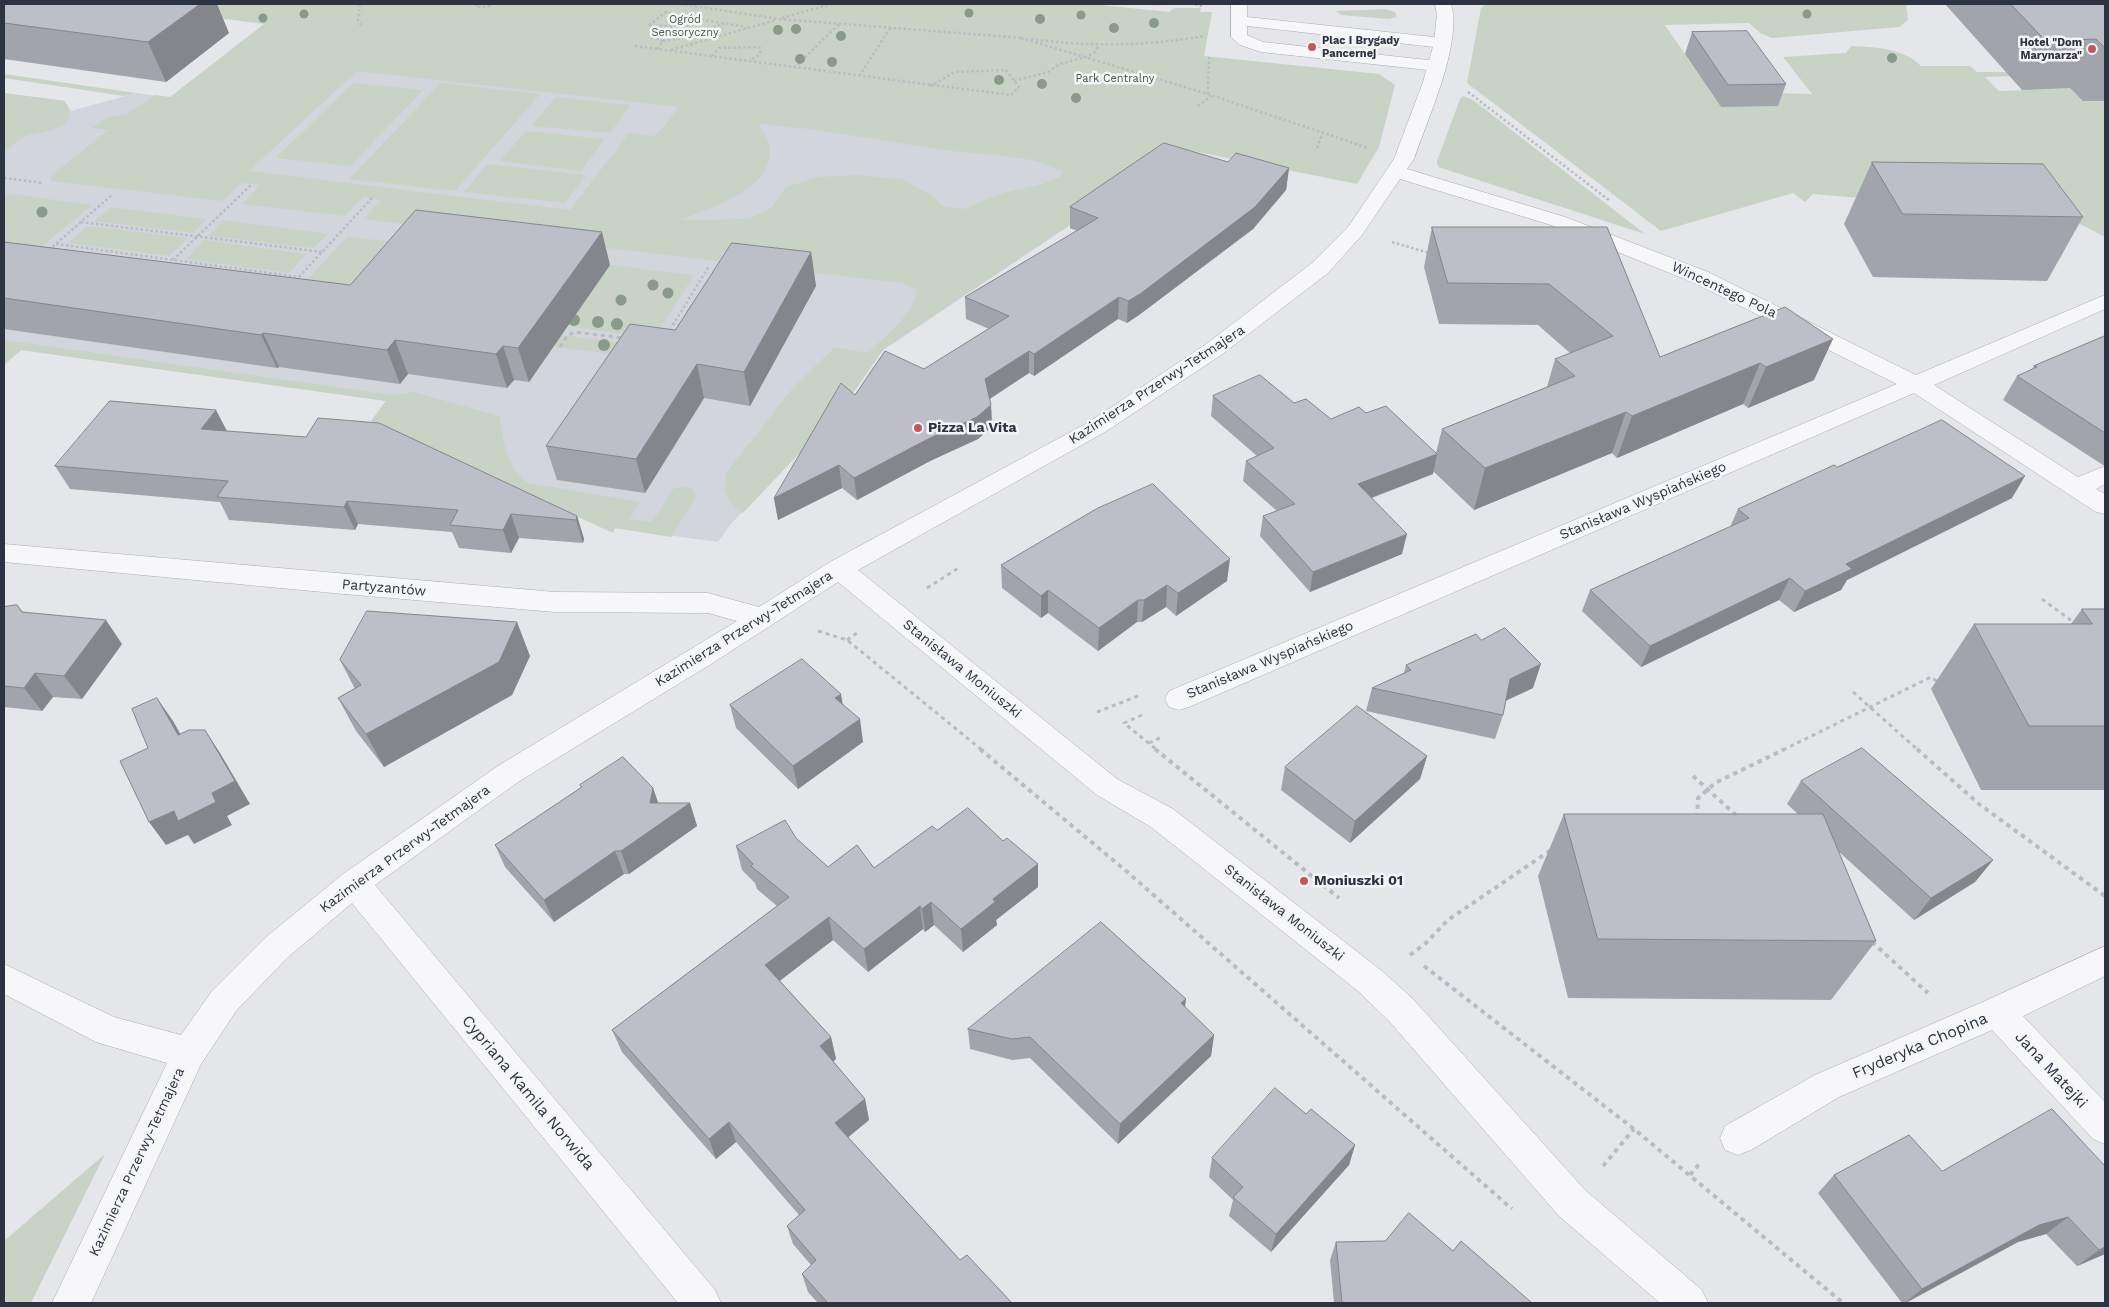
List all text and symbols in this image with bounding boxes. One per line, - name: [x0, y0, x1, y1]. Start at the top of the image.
- park label: Ogród Sensoryczny: [651, 13, 719, 39]
- place label: Plac I Brygady Pancernej: [1322, 34, 1399, 60]
- place label: Hotel "Dom Marynarza": [2020, 36, 2082, 62]
- marker: Plac I Brygady Pancernej: [1306, 41, 1318, 53]
- marker: Hotel "Dom Marynarza": [2086, 43, 2098, 55]
- park label: Park Centralny: [1076, 72, 1154, 86]
- street label: Wincentego Pola: [1669, 258, 1779, 322]
- street label: Kazimierza Przerwy-Tetmajera: [1066, 322, 1248, 448]
- place label: Pizza La Vita: [928, 420, 1016, 436]
- marker: Pizza La Vita: [912, 422, 924, 434]
- street label: Stanisława Wyspiańskiego: [1557, 458, 1729, 544]
- street label: Kazimierza Przerwy-Tetmajera: [652, 567, 836, 691]
- street label: Partyzantów: [341, 576, 427, 600]
- street label: Stanisława Moniuszki: [899, 616, 1025, 722]
- street label: Stanisława Wyspiańskiego: [1184, 617, 1356, 703]
- street label: Kazimierza Przerwy-Tetmajera: [317, 782, 493, 916]
- street label: Stanisława Moniuszki: [1221, 861, 1347, 965]
- place label: Moniuszki 01: [1314, 873, 1403, 889]
- marker: Moniuszki 01: [1298, 875, 1310, 887]
- street label: Fryderyka Chopina: [1849, 1009, 1991, 1083]
- street label: Cypriana Kamila Norwida: [458, 1012, 598, 1174]
- street label: Jana Matejki: [2011, 1028, 2091, 1112]
- street label: Kazimierza Przerwy-Tetmajera: [86, 1065, 188, 1259]

